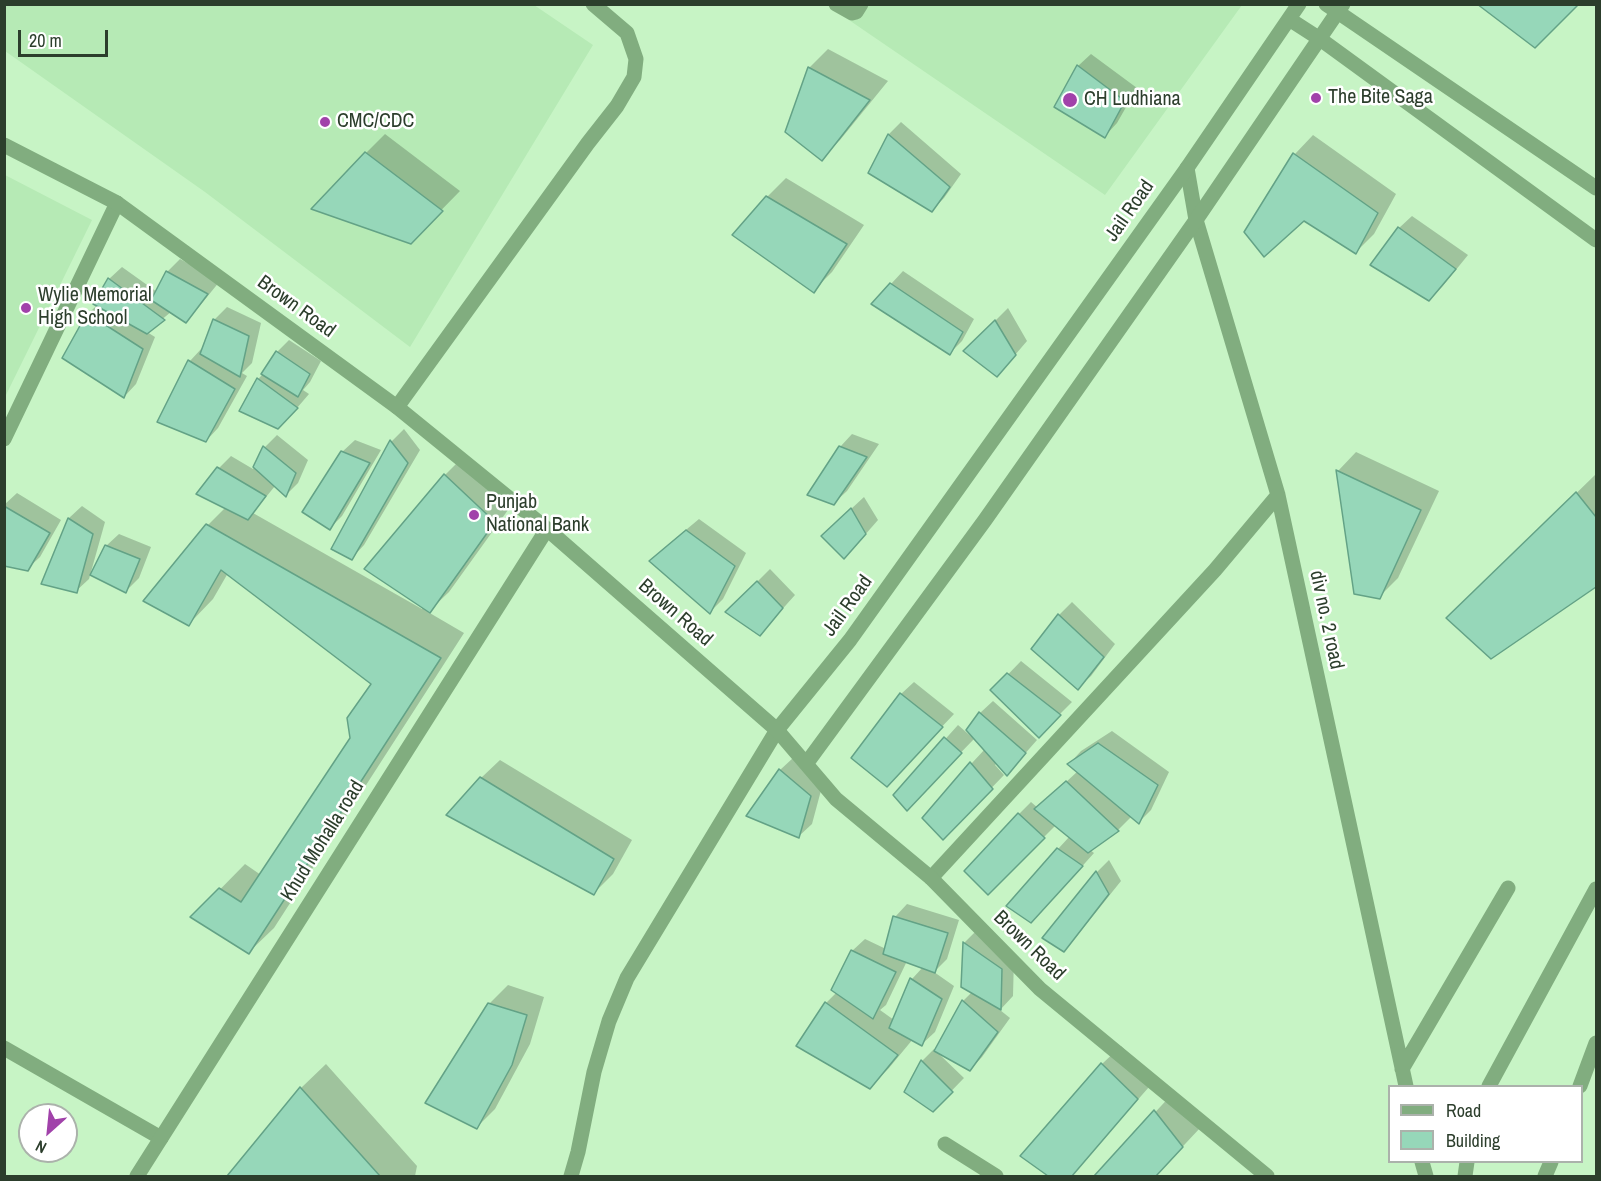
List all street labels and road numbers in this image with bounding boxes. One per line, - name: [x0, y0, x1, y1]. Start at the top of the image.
- street label: Jail Road: [1100, 176, 1160, 246]
- street label: Brown Road: [252, 271, 340, 343]
- street label: div no. 2 road: [1304, 568, 1348, 672]
- street label: Jail Road: [818, 571, 878, 641]
- street label: Brown Road: [633, 574, 717, 652]
- street label: Khud Mohalla road: [276, 776, 370, 906]
- street label: Brown Road: [988, 906, 1070, 986]

